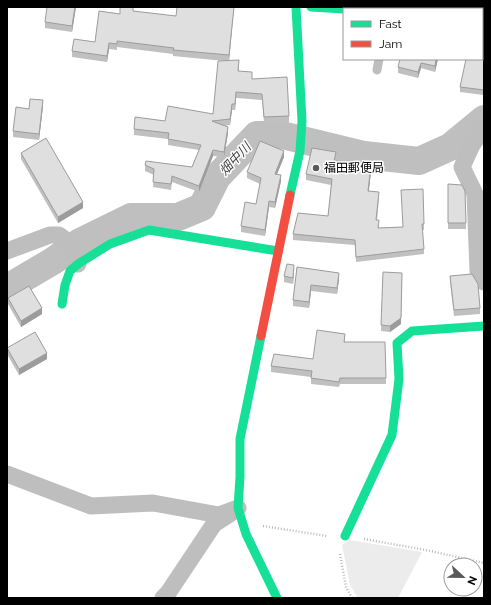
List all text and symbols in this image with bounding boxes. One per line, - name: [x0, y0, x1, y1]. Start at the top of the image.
- legend: [343, 8, 483, 60]
- text: Fast: [379, 17, 402, 31]
- text: Jam: [379, 37, 402, 51]
- water label: 畑中川: [216, 138, 255, 178]
- place label: 福田郵便局: [324, 161, 384, 175]
- marker: 福田郵便局: [311, 163, 321, 173]
- north arrow: [443, 557, 483, 597]
- text: N: [464, 574, 479, 587]

